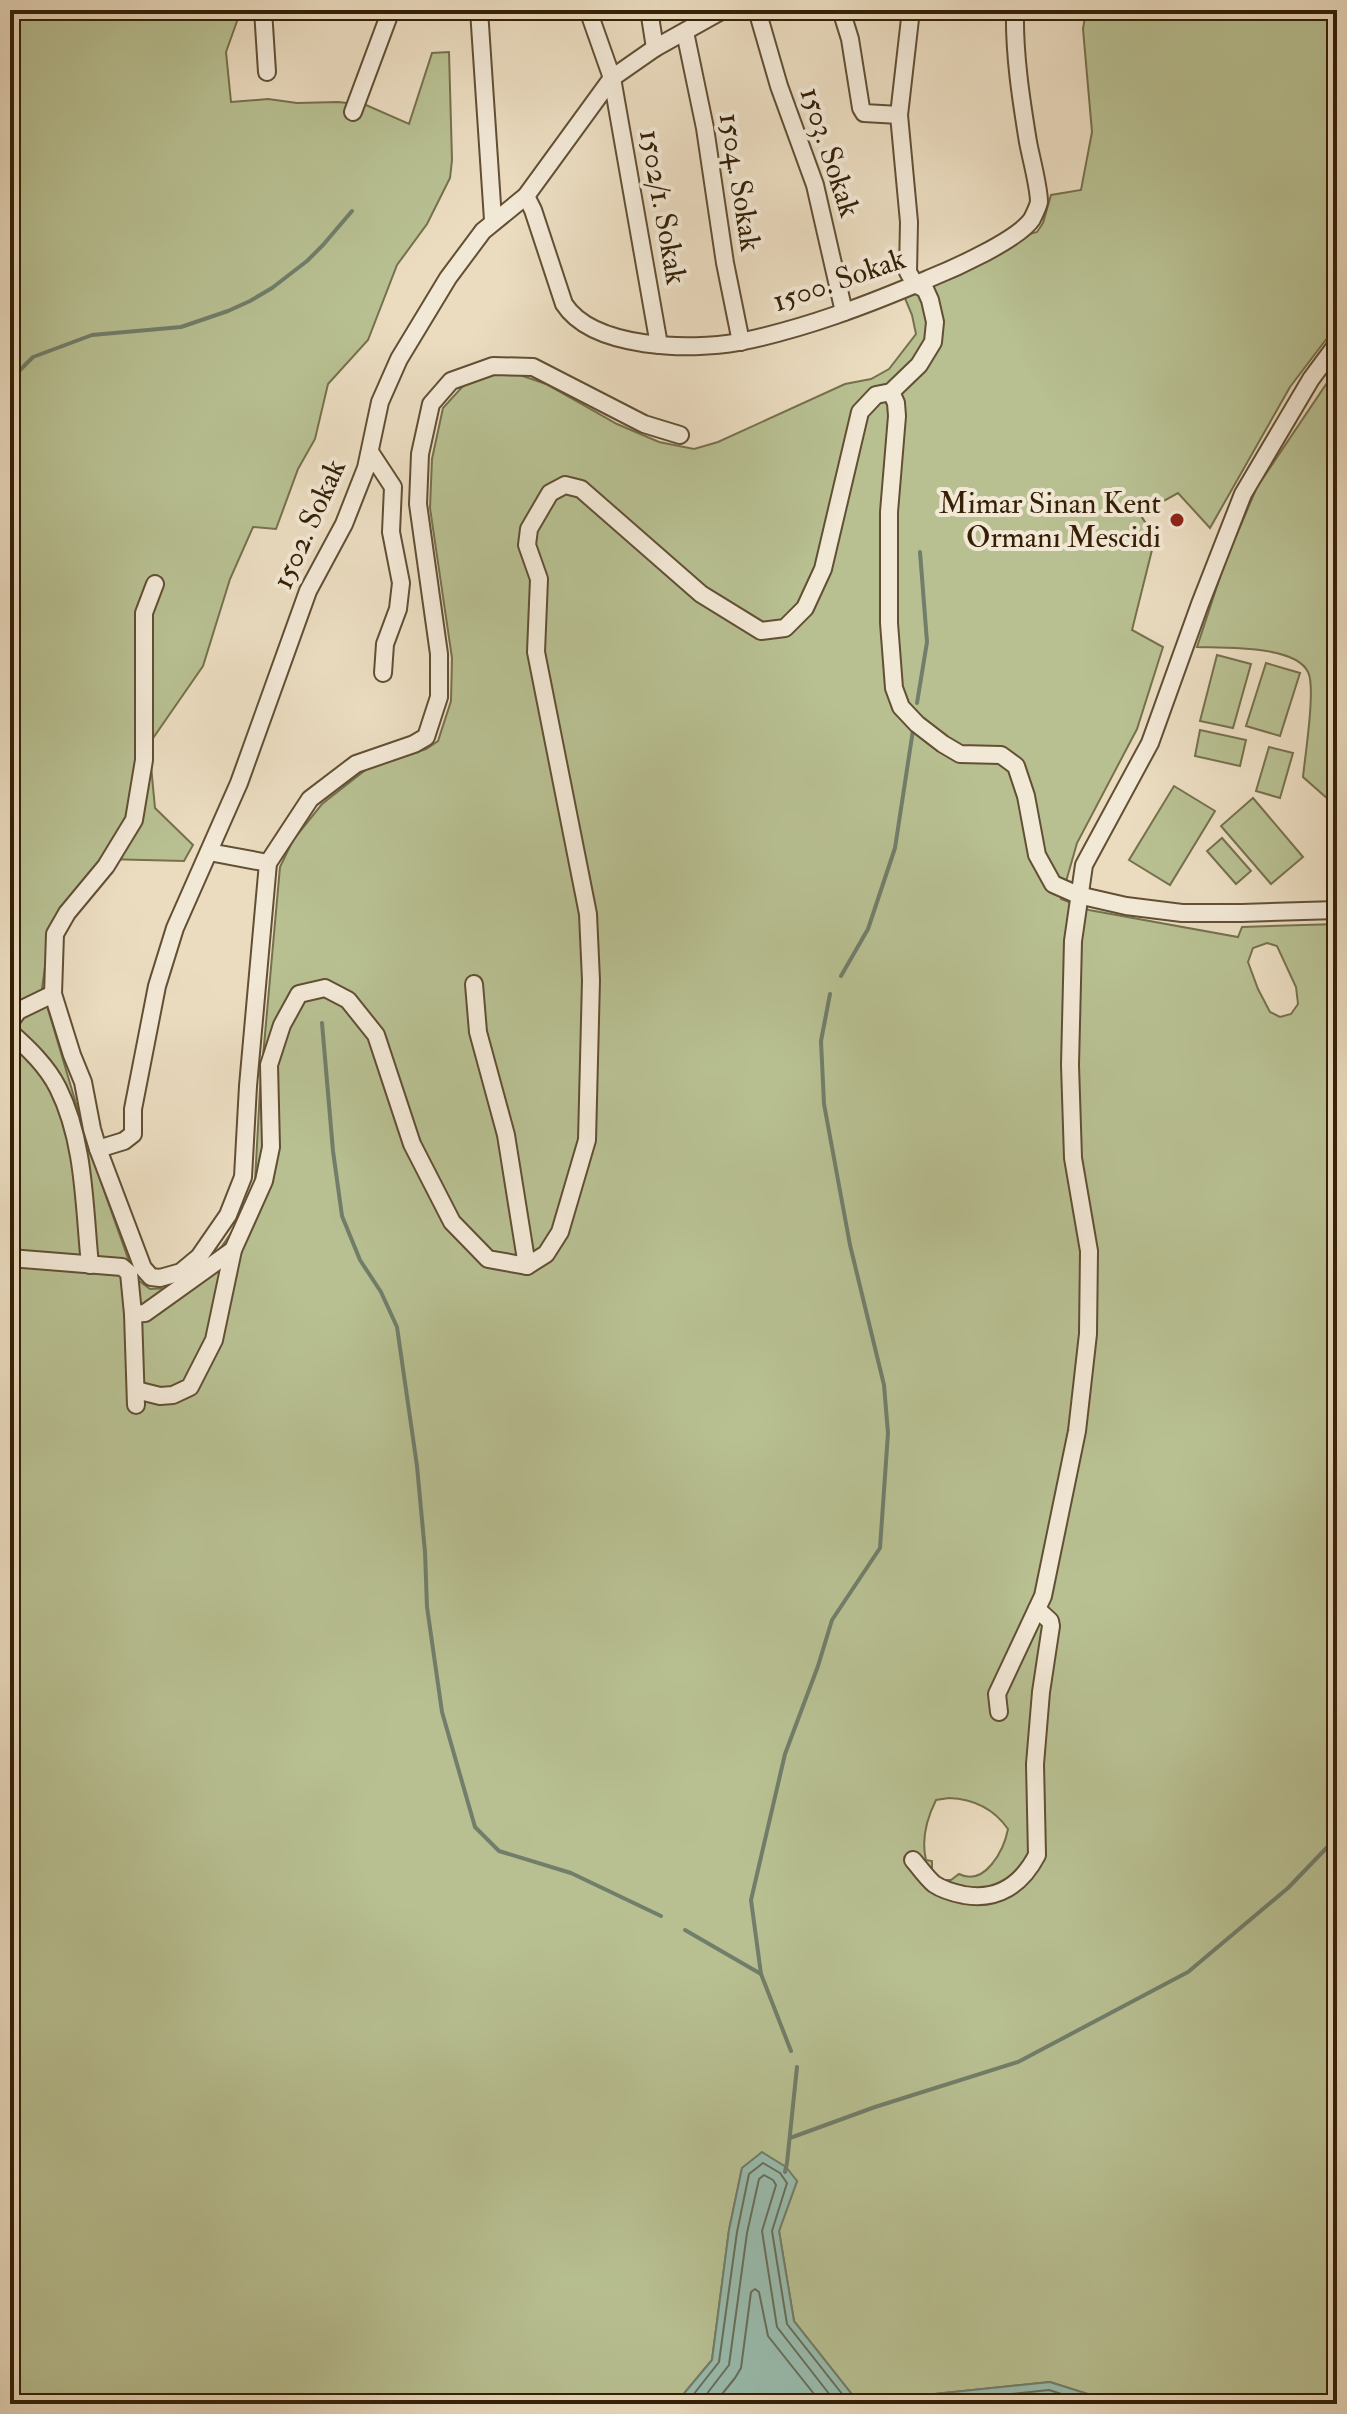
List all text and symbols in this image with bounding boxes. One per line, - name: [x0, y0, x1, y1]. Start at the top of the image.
- street label: 1503. Sokak: [792, 82, 868, 222]
- street label: 1504. Sokak: [711, 110, 769, 254]
- street label: 1502/1. Sokak: [631, 127, 695, 287]
- street label: 1500. Sokak: [768, 240, 910, 320]
- street label: 1502. Sokak: [264, 453, 354, 595]
- place label: Mimar Sinan Kent Ormanı Mescidi: [939, 485, 1161, 556]
- marker: Mimar Sinan Kent Ormanı Mescidi: [1168, 511, 1186, 529]

